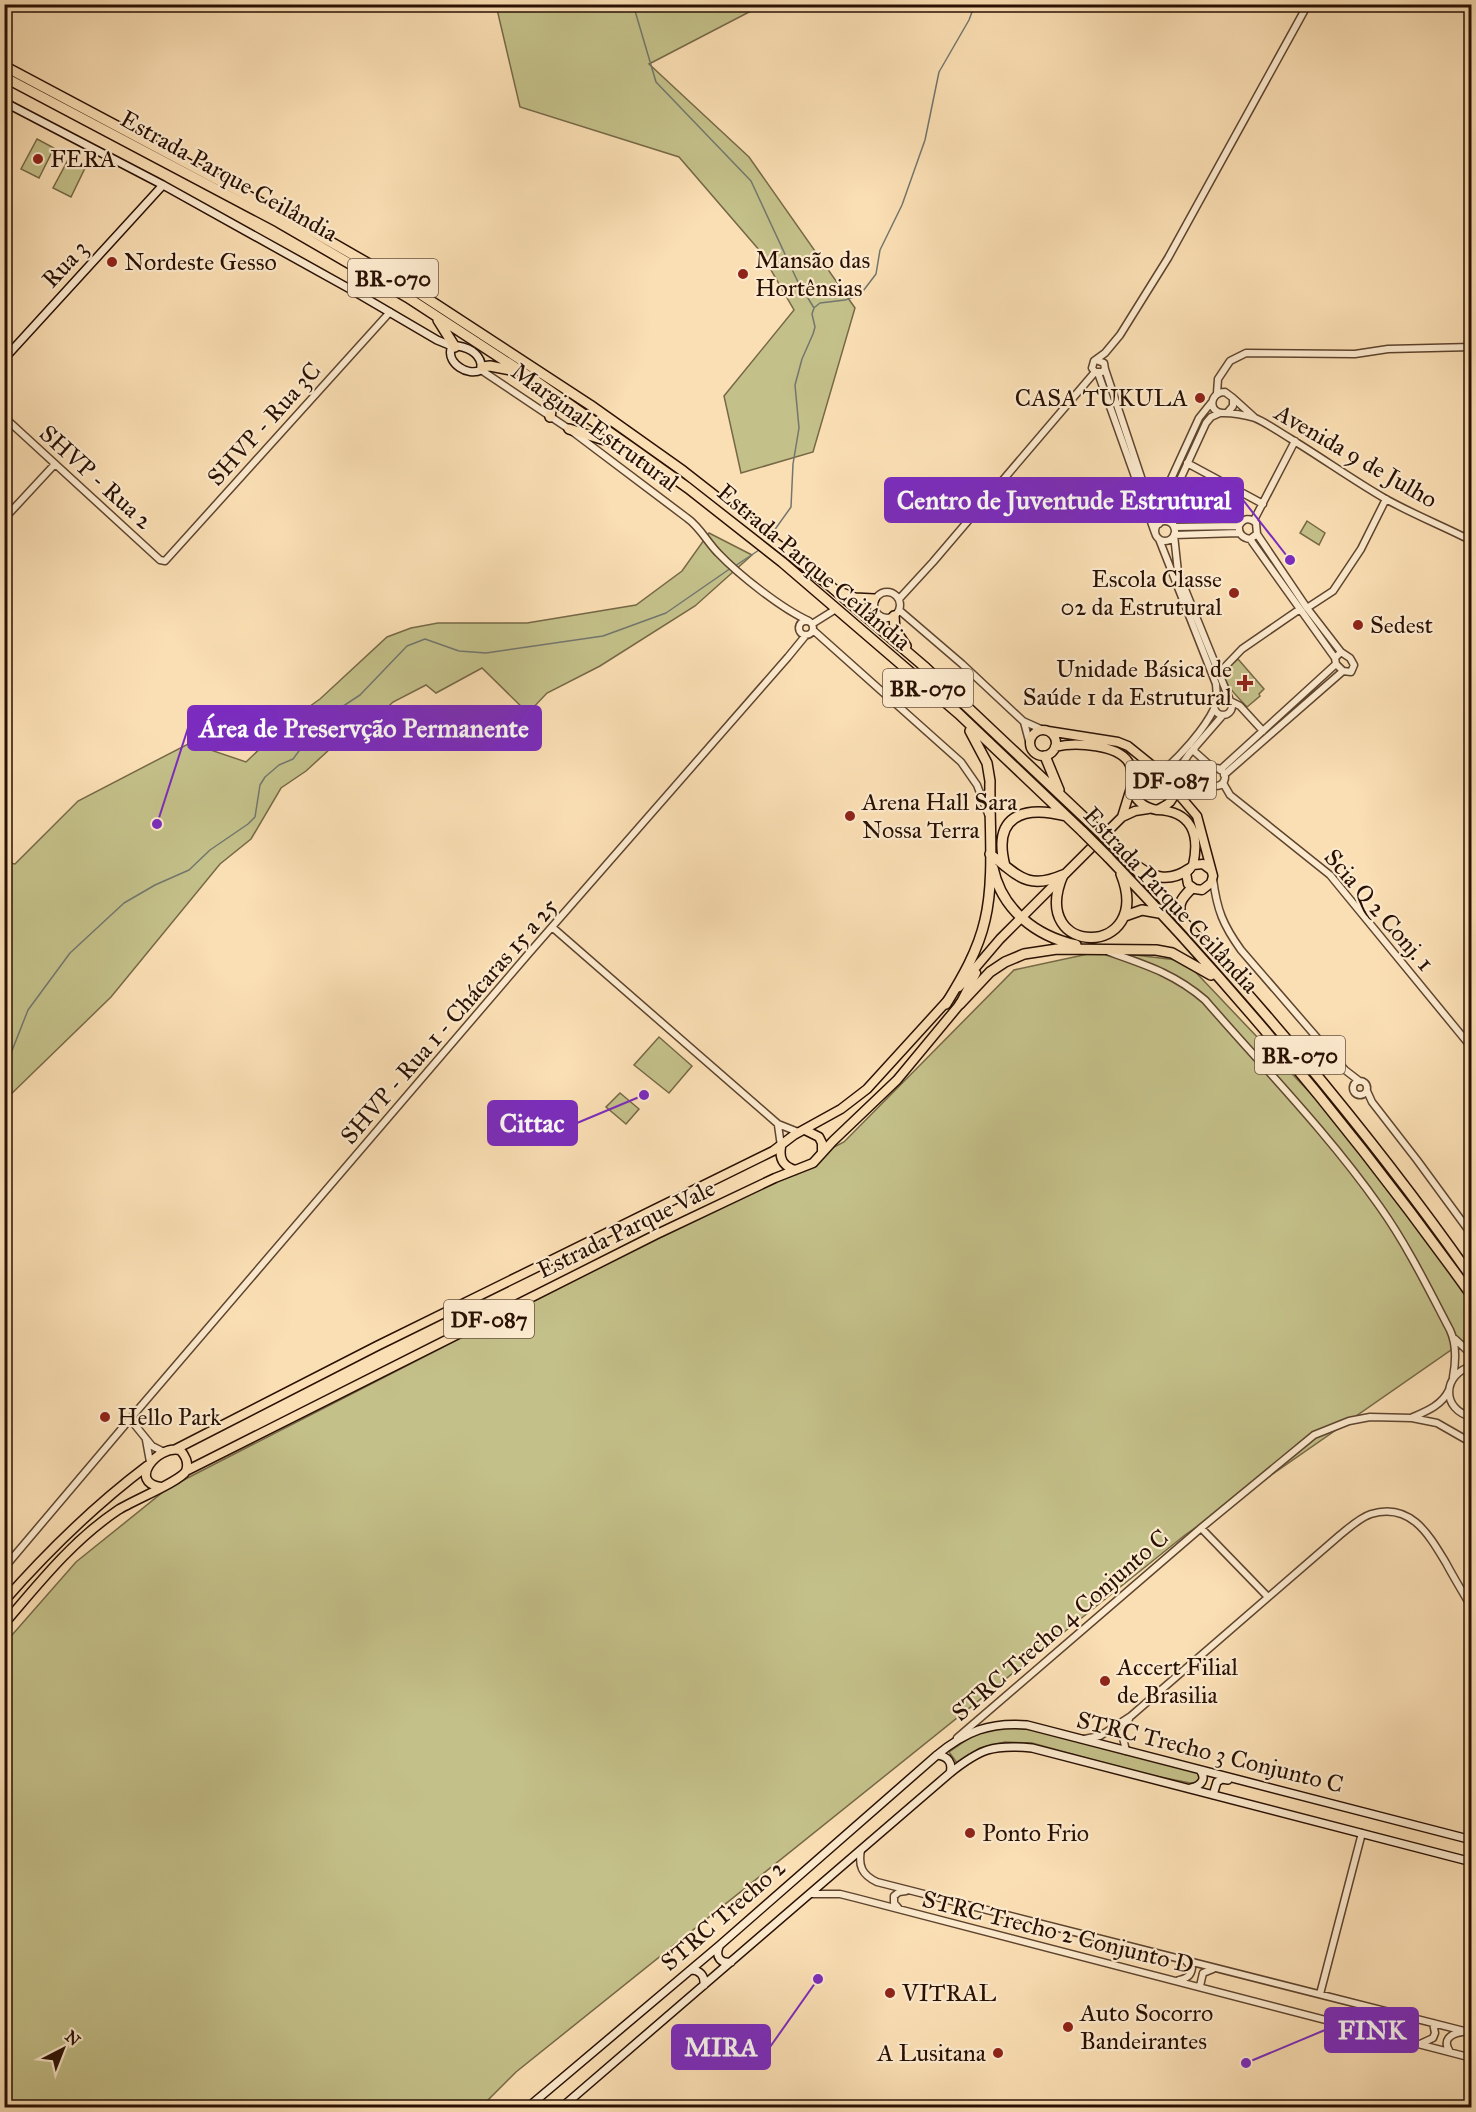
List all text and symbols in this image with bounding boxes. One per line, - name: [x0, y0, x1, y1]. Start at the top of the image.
- street label: Estrada Parque Ceilândia: [115, 104, 344, 249]
- place label: FERA: [50, 144, 116, 174]
- marker: FERA: [31, 152, 45, 166]
- street label: Rua 3: [35, 234, 95, 294]
- place label: Mansão das Hortênsias: [755, 245, 870, 303]
- place label: Nordeste Gesso: [124, 247, 277, 277]
- marker: Nordeste Gesso: [105, 255, 119, 269]
- road number: BR-070: [348, 259, 438, 297]
- marker: Mansão das Hortênsias: [736, 267, 750, 281]
- street label: SHVP - Rua 3C: [201, 356, 327, 492]
- street label: Marginal Estrutural: [505, 356, 685, 498]
- place label: CASA TUKULA: [1015, 383, 1188, 413]
- marker: CASA TUKULA: [1193, 391, 1207, 405]
- street label: Avenida 9 de Julho: [1269, 397, 1443, 515]
- street label: SHVP - Rua 2: [33, 418, 159, 536]
- street label: Estrada Parque Ceilândia: [711, 477, 918, 657]
- callout: Centro de Juventude Estrutural: [885, 478, 1243, 522]
- text: Centro de Juventude Estrutural: [897, 484, 1232, 517]
- place label: Escola Classe 02 da Estrutural: [1060, 564, 1223, 622]
- marker: Escola Classe 02 da Estrutural: [1227, 586, 1241, 600]
- place label: Sedest: [1370, 610, 1434, 640]
- marker: Sedest: [1351, 618, 1365, 632]
- place label: Unidade Básica de Saúde 1 da Estrutural: [1023, 654, 1233, 712]
- road number: BR-070: [883, 669, 973, 707]
- marker: Unidade Básica de Saúde 1 da Estrutural: [1236, 674, 1254, 692]
- callout: Área de Preservção Permanente: [188, 706, 541, 750]
- text: Área de Preservção Permanente: [197, 712, 529, 744]
- road number: DF-087: [1126, 761, 1216, 799]
- place label: Arena Hall Sara Nossa Terra: [861, 787, 1018, 845]
- street label: Estrada Parque Ceilândia: [1077, 801, 1266, 1000]
- marker: Arena Hall Sara Nossa Terra: [843, 809, 857, 823]
- street label: Scia Q 2 Conj. 1: [1318, 843, 1440, 977]
- street label: SHVP - Rua 1 - Chácaras 15 a 25: [334, 892, 564, 1150]
- road number: BR-070: [1255, 1036, 1345, 1074]
- callout: Cittac: [488, 1101, 577, 1145]
- text: Cittac: [499, 1107, 565, 1139]
- street label: Estrada Parque Vale: [532, 1173, 720, 1285]
- road number: DF-087: [444, 1300, 534, 1338]
- place label: Hello Park: [117, 1402, 222, 1432]
- marker: Hello Park: [98, 1410, 112, 1424]
- street label: STRC Trecho 4 Conjunto C: [945, 1523, 1175, 1727]
- place label: Accert Filial de Brasilia: [1116, 1652, 1238, 1710]
- marker: Accert Filial de Brasilia: [1098, 1674, 1112, 1688]
- street label: STRC Trecho 3 Conjunto C: [1073, 1704, 1347, 1800]
- place label: Ponto Frio: [982, 1818, 1089, 1848]
- marker: Ponto Frio: [963, 1826, 977, 1840]
- street label: STRC Trecho 2: [654, 1853, 792, 1977]
- street label: STRC Trecho 2 Conjunto D: [919, 1884, 1197, 1980]
- place label: VITRAL: [901, 1978, 996, 2008]
- marker: VITRAL: [883, 1986, 897, 2000]
- place label: Auto Socorro Bandeirantes: [1079, 1998, 1213, 2056]
- callout: FINK: [1325, 2008, 1418, 2052]
- text: FINK: [1338, 2014, 1408, 2046]
- north arrow: [33, 2019, 93, 2079]
- marker: Auto Socorro Bandeirantes: [1061, 2020, 1075, 2034]
- callout: MIRA: [672, 2025, 770, 2069]
- text: N: [61, 2027, 84, 2050]
- text: MIRA: [684, 2031, 758, 2063]
- place label: A Lusitana: [876, 2038, 987, 2068]
- marker: A Lusitana: [991, 2046, 1005, 2060]

